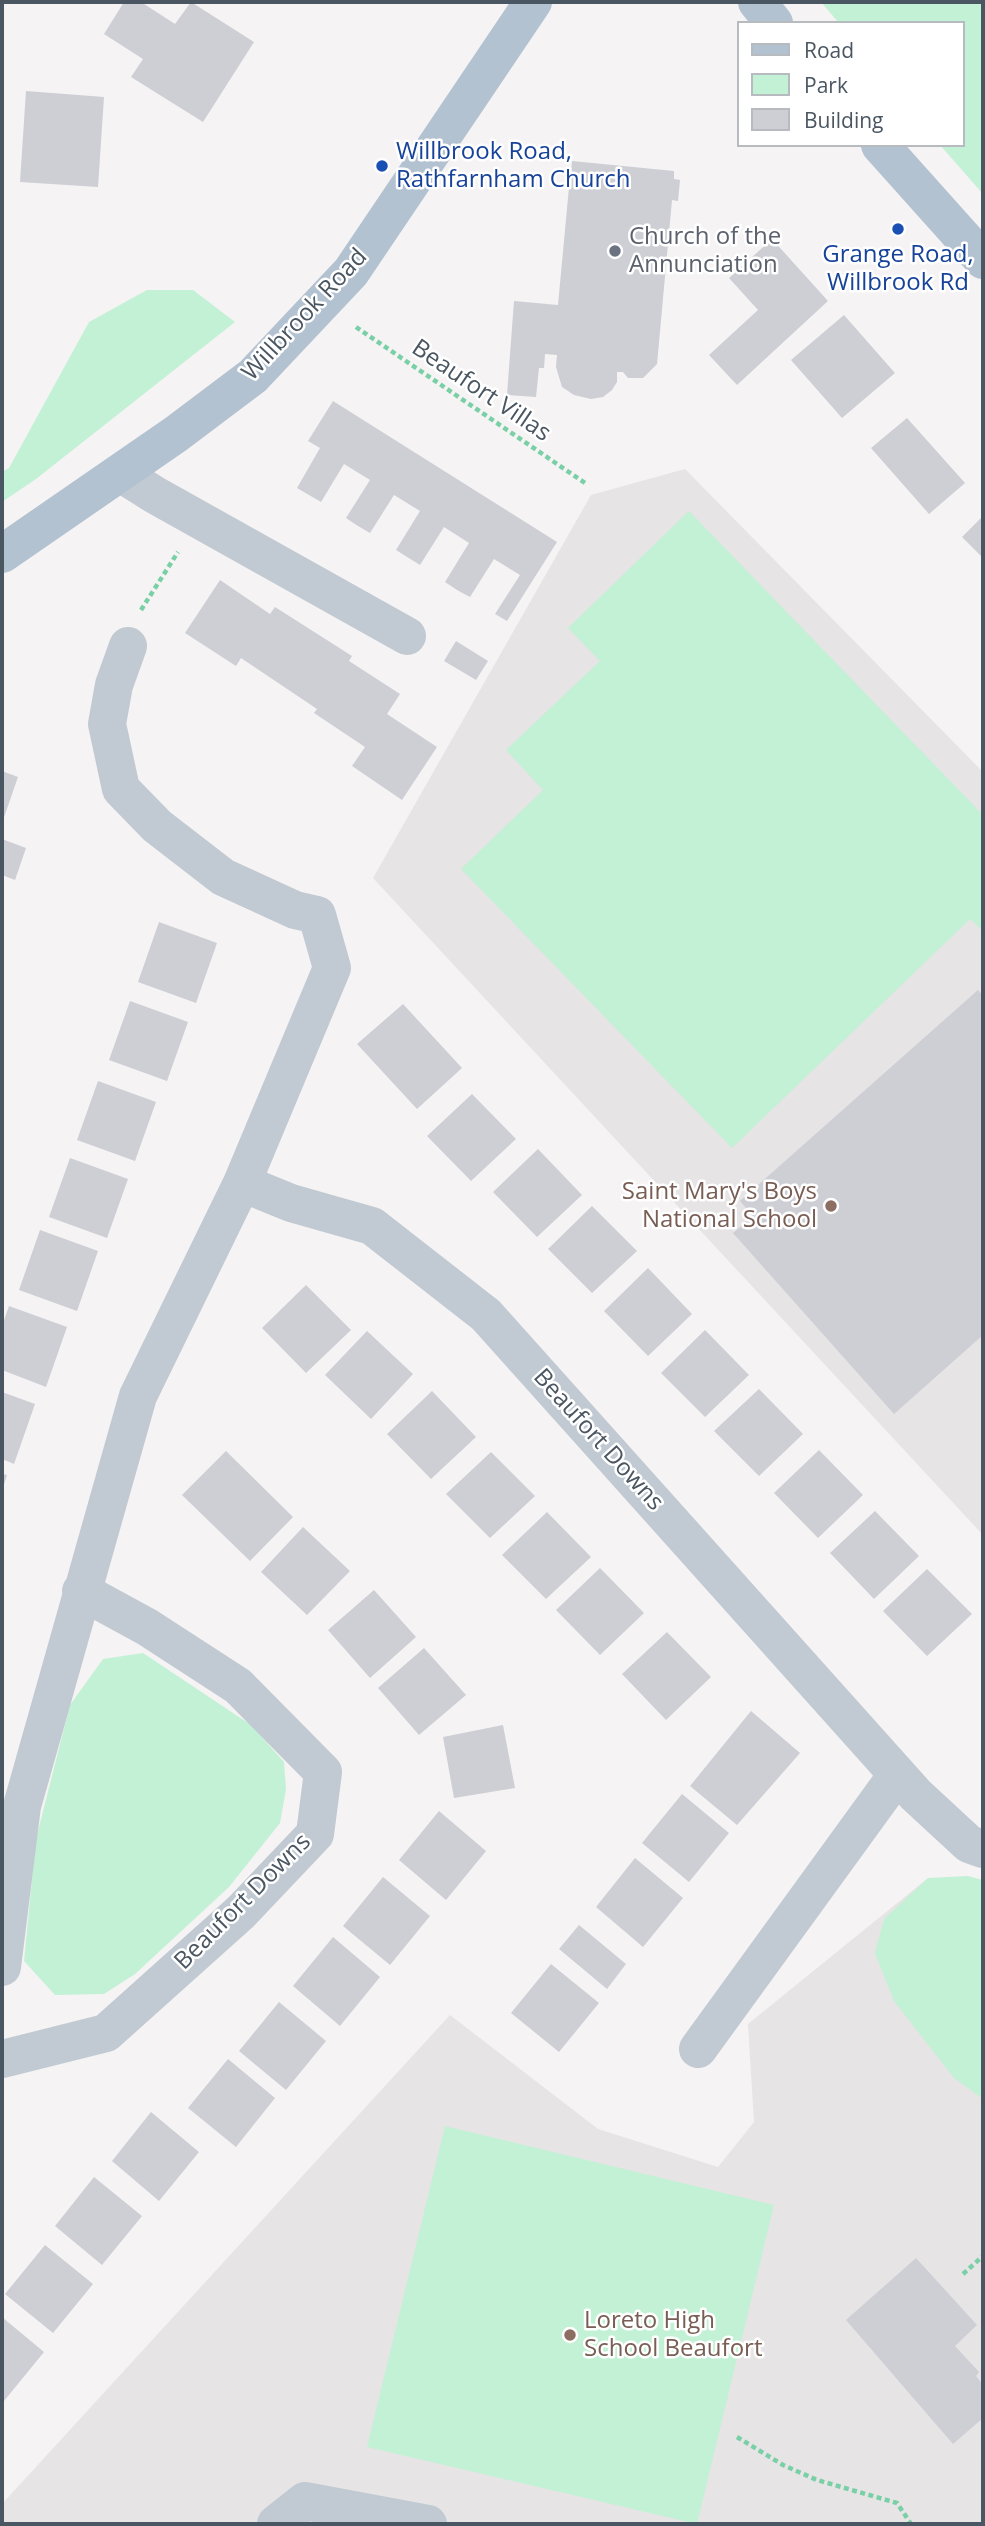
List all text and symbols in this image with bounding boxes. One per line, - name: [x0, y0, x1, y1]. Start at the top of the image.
- legend: [736, 21, 964, 147]
- text: Road: [804, 36, 854, 64]
- text: Park: [804, 71, 848, 99]
- text: Building: [804, 106, 883, 134]
- place label: Willbrook Road, Rathfarnham Church: [396, 138, 630, 194]
- marker: Willbrook Road, Rathfarnham Church: [374, 158, 390, 174]
- marker: Grange Road, Willbrook Rd: [890, 221, 906, 237]
- place label: Church of the Annunciation: [629, 223, 781, 279]
- place label: Grange Road, Willbrook Rd: [822, 241, 974, 297]
- street label: Willbrook Road: [237, 243, 373, 387]
- marker: Church of the Annunciation: [607, 243, 623, 259]
- street label: Beaufort Villas: [406, 334, 556, 448]
- place label: Saint Mary's Boys National School: [622, 1178, 817, 1234]
- marker: Saint Mary's Boys National School: [823, 1198, 839, 1214]
- street label: Beaufort Downs: [527, 1363, 669, 1517]
- street label: Beaufort Downs: [169, 1828, 317, 1976]
- place label: Loreto High School Beaufort: [584, 2307, 762, 2363]
- marker: Loreto High School Beaufort: [562, 2327, 578, 2343]

